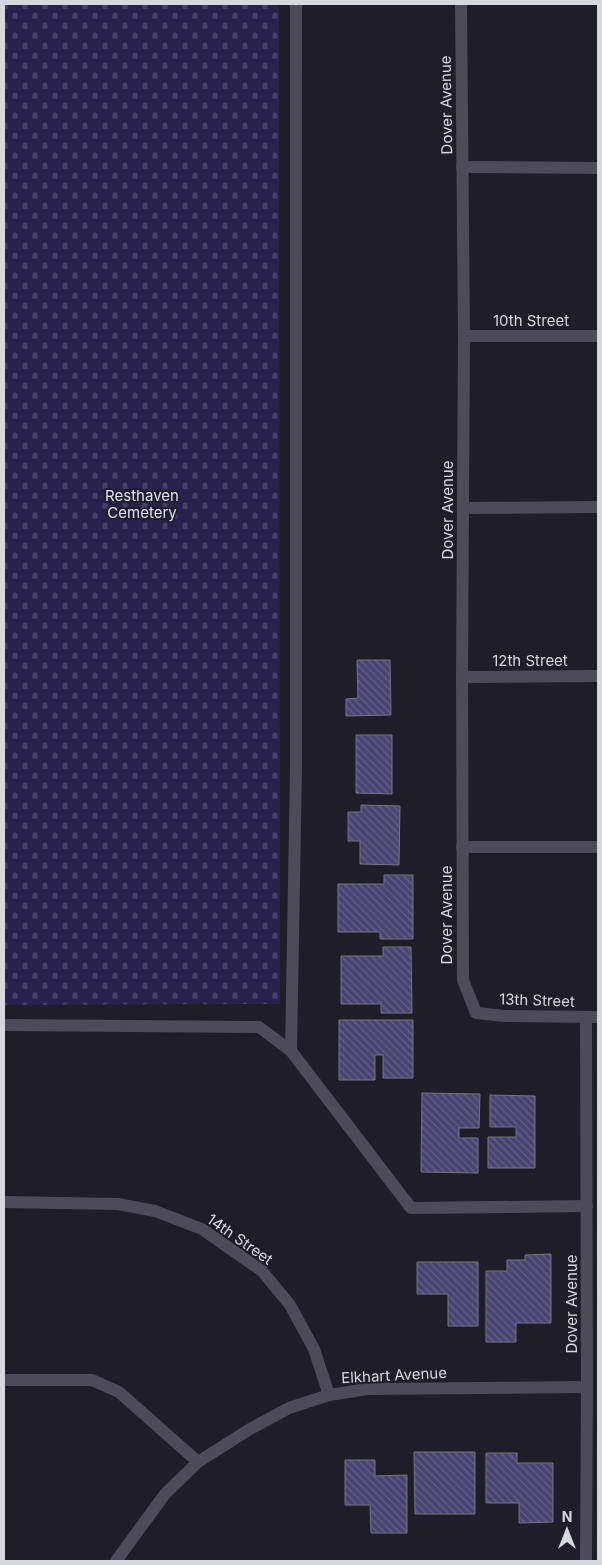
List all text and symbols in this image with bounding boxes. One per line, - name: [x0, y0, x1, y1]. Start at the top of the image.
- street label: Dover Avenue: [436, 55, 456, 155]
- street label: 10th Street: [493, 311, 569, 330]
- street label: Dover Avenue: [438, 461, 457, 559]
- park label: Resthaven Cemetery: [105, 486, 179, 522]
- street label: 12th Street: [492, 651, 568, 670]
- street label: Dover Avenue: [437, 866, 456, 964]
- street label: 13th Street: [499, 989, 575, 1011]
- street label: 14th Street: [203, 1209, 277, 1269]
- street label: Dover Avenue: [562, 1255, 581, 1353]
- street label: Elkhart Avenue: [341, 1363, 447, 1387]
- north arrow: [542, 1505, 592, 1555]
- text: N: [562, 1508, 572, 1525]

